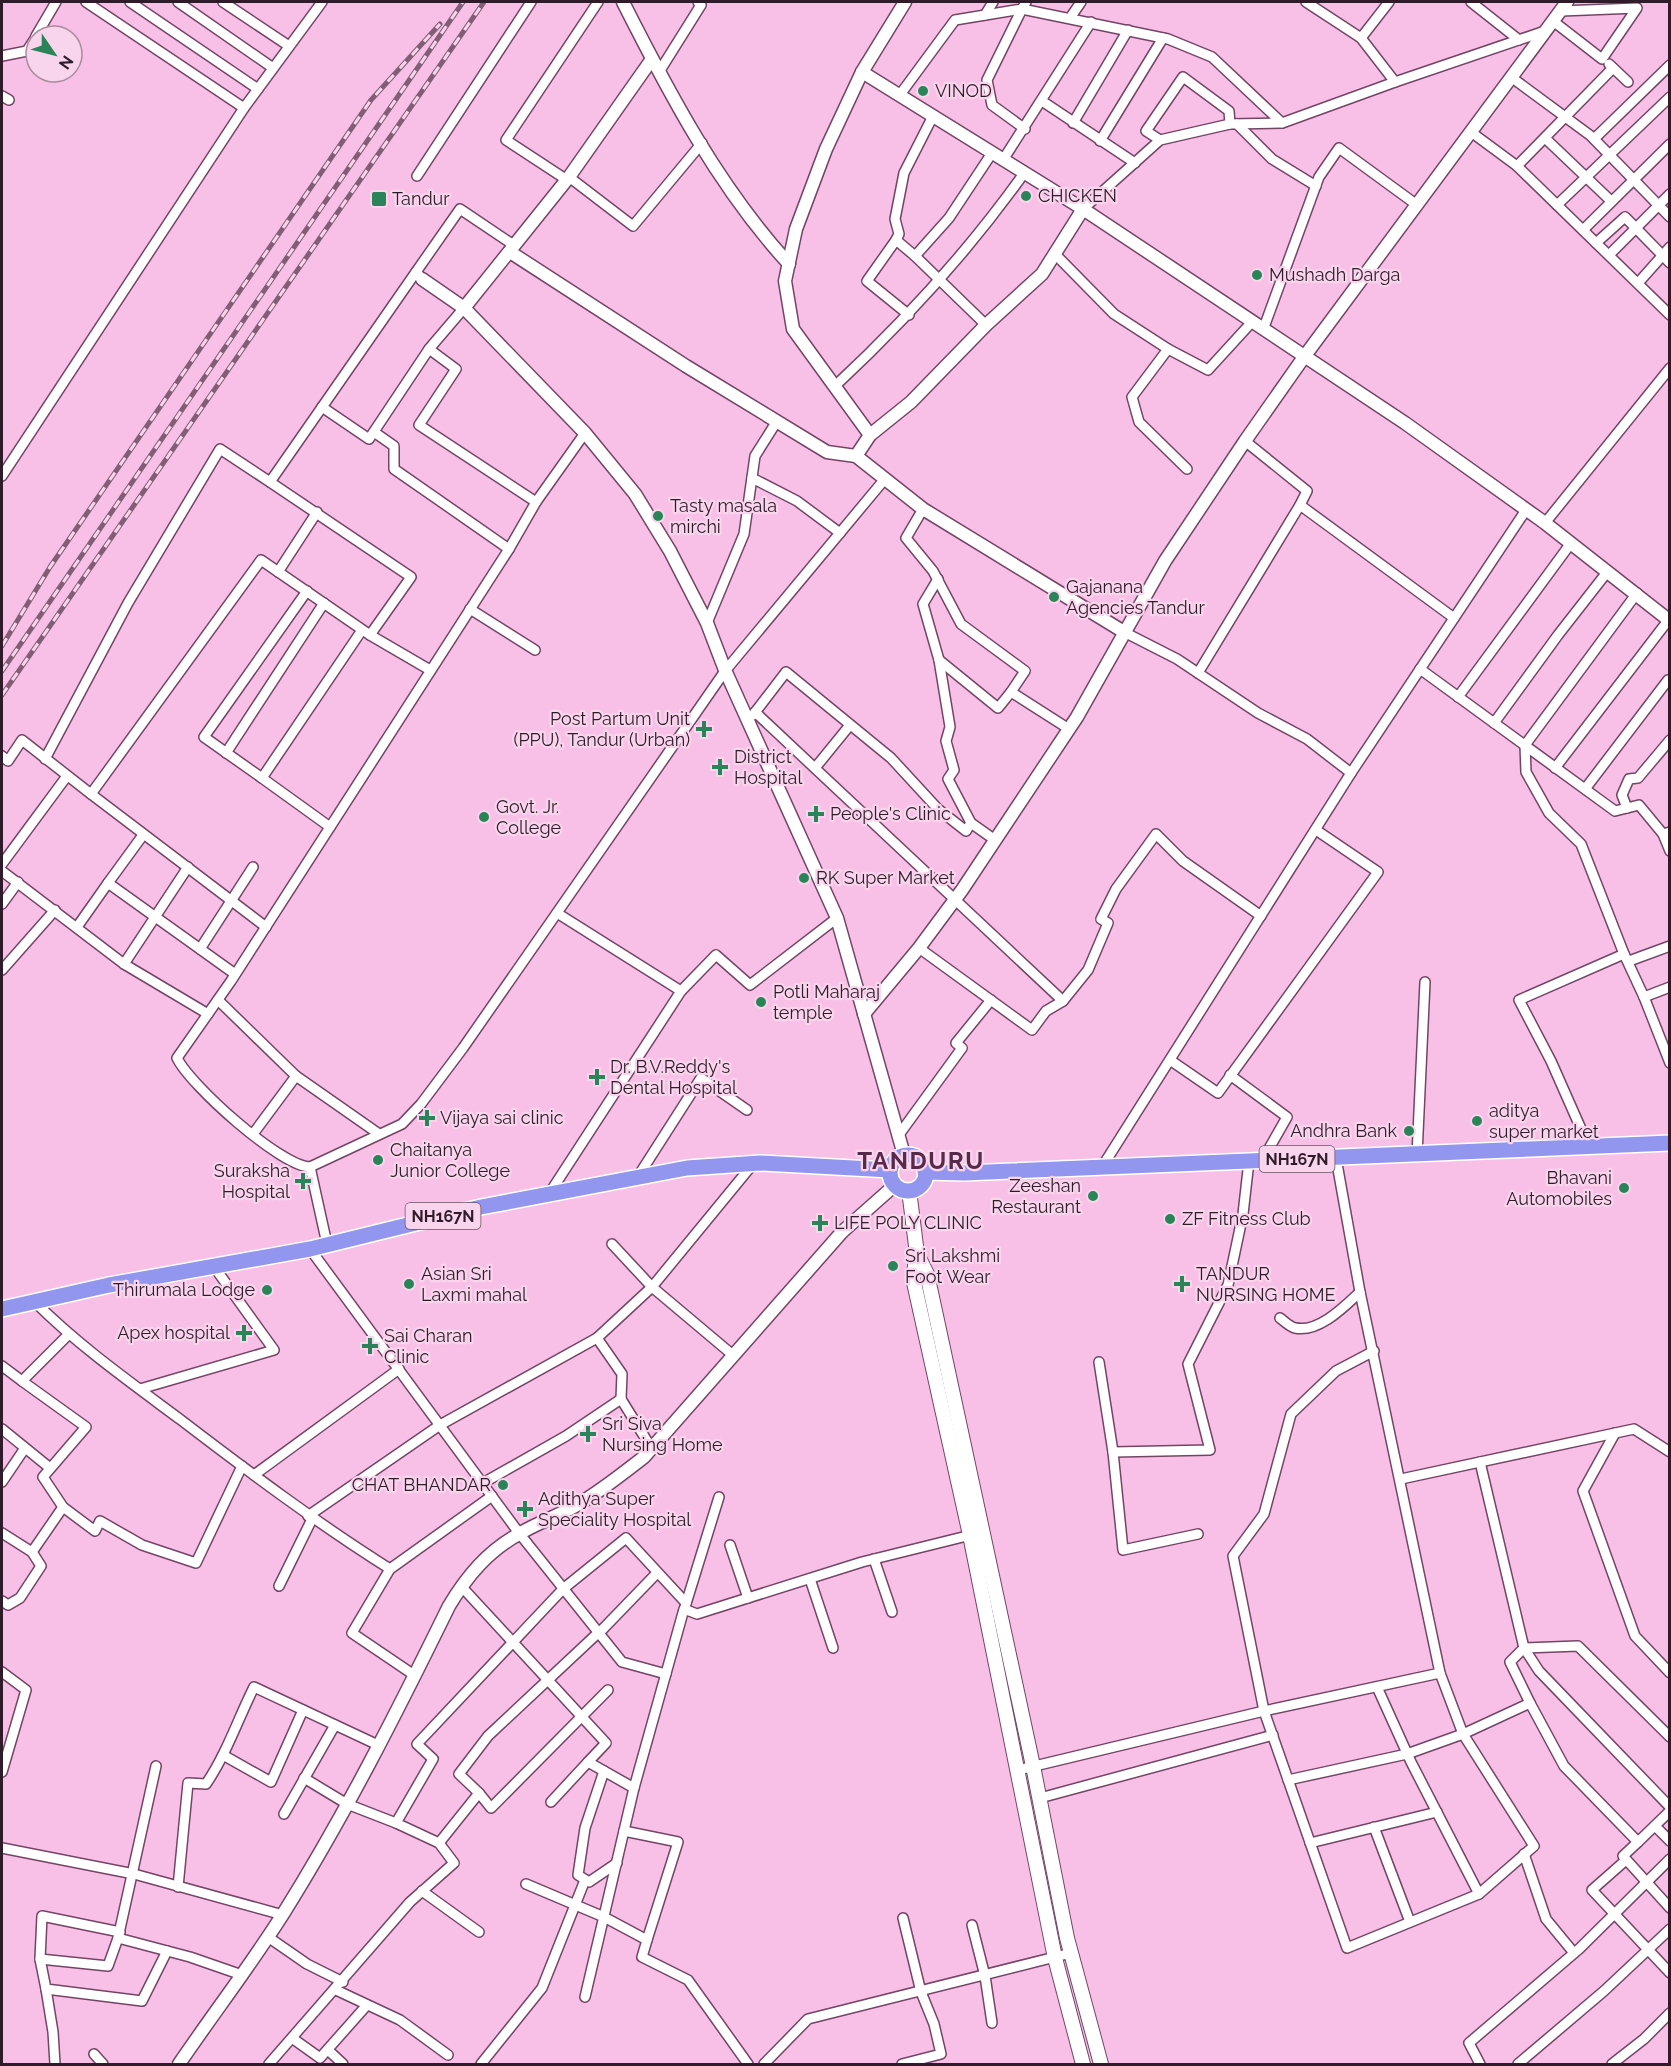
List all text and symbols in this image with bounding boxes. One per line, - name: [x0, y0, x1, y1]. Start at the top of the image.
- north arrow: [24, 24, 84, 84]
- text: N: [55, 52, 77, 73]
- place label: VINOD: [935, 80, 992, 101]
- marker: VINOD: [916, 84, 930, 98]
- place label: CHICKEN: [1038, 185, 1117, 206]
- place label: Tandur: [392, 188, 450, 209]
- marker: CHICKEN: [1019, 189, 1033, 203]
- marker: Tandur: [370, 190, 388, 208]
- place label: Mushadh Darga: [1269, 264, 1400, 285]
- marker: Mushadh Darga: [1250, 268, 1264, 282]
- place label: Tasty masala mirchi: [670, 495, 777, 537]
- marker: Tasty masala mirchi: [651, 509, 665, 523]
- place label: Gajanana Agencies Tandur: [1066, 576, 1206, 618]
- marker: Gajanana Agencies Tandur: [1047, 590, 1061, 604]
- place label: Post Partum Unit (PPU), Tandur (Urban): [514, 708, 690, 750]
- marker: Post Partum Unit (PPU), Tandur (Urban): [695, 720, 713, 738]
- place label: District Hospital: [734, 746, 802, 788]
- marker: District Hospital: [711, 758, 729, 776]
- place label: Govt. Jr. College: [496, 796, 562, 838]
- place label: People's Clinic: [830, 803, 951, 824]
- marker: People's Clinic: [807, 805, 825, 823]
- marker: Govt. Jr. College: [477, 810, 491, 824]
- place label: RK Super Market: [816, 867, 955, 888]
- marker: RK Super Market: [797, 871, 811, 885]
- place label: Potli Maharaj temple: [773, 981, 880, 1023]
- marker: Potli Maharaj temple: [754, 995, 768, 1009]
- place label: Dr. B.V.Reddy's Dental Hospital: [610, 1056, 737, 1098]
- marker: Dr. B.V.Reddy's Dental Hospital: [588, 1068, 606, 1086]
- place label: aditya super market: [1489, 1100, 1599, 1142]
- place label: Vijaya sai clinic: [440, 1107, 564, 1128]
- marker: Vijaya sai clinic: [418, 1109, 436, 1127]
- marker: aditya super market: [1470, 1114, 1484, 1128]
- place label: Andhra Bank: [1290, 1120, 1397, 1141]
- marker: Andhra Bank: [1402, 1124, 1416, 1138]
- place label: Chaitanya Junior College: [390, 1139, 510, 1181]
- district label: TANDURU: [857, 1146, 985, 1175]
- road number: NH167N: [1260, 1146, 1334, 1172]
- marker: Chaitanya Junior College: [371, 1153, 385, 1167]
- place label: Suraksha Hospital: [214, 1160, 290, 1202]
- place label: Bhavani Automobiles: [1506, 1167, 1612, 1209]
- marker: Suraksha Hospital: [294, 1172, 312, 1190]
- place label: Zeeshan Restaurant: [991, 1175, 1081, 1217]
- marker: Bhavani Automobiles: [1617, 1181, 1631, 1195]
- marker: Zeeshan Restaurant: [1086, 1189, 1100, 1203]
- road number: NH167N: [406, 1203, 480, 1229]
- place label: ZF Fitness Club: [1182, 1208, 1311, 1229]
- place label: LIFE POLY CLINIC: [834, 1212, 982, 1233]
- marker: ZF Fitness Club: [1163, 1212, 1177, 1226]
- marker: LIFE POLY CLINIC: [811, 1214, 829, 1232]
- place label: Sri Lakshmi Foot Wear: [905, 1245, 1000, 1287]
- marker: Sri Lakshmi Foot Wear: [886, 1259, 900, 1273]
- place label: Asian Sri Laxmi mahal: [421, 1263, 527, 1305]
- place label: TANDUR NURSING HOME: [1196, 1263, 1336, 1305]
- marker: TANDUR NURSING HOME: [1173, 1275, 1191, 1293]
- marker: Asian Sri Laxmi mahal: [402, 1277, 416, 1291]
- place label: Thirumala Lodge: [113, 1279, 255, 1300]
- marker: Thirumala Lodge: [260, 1283, 274, 1297]
- place label: Apex hospital: [117, 1322, 230, 1343]
- marker: Apex hospital: [235, 1324, 253, 1342]
- place label: Sai Charan Clinic: [384, 1325, 473, 1367]
- marker: Sai Charan Clinic: [361, 1337, 379, 1355]
- place label: Sri Siva Nursing Home: [602, 1413, 723, 1455]
- marker: Sri Siva Nursing Home: [579, 1425, 597, 1443]
- place label: CHAT BHANDAR: [352, 1474, 491, 1495]
- marker: CHAT BHANDAR: [496, 1478, 510, 1492]
- place label: Adithya Super Speciality Hospital: [538, 1488, 691, 1530]
- marker: Adithya Super Speciality Hospital: [516, 1500, 534, 1518]

